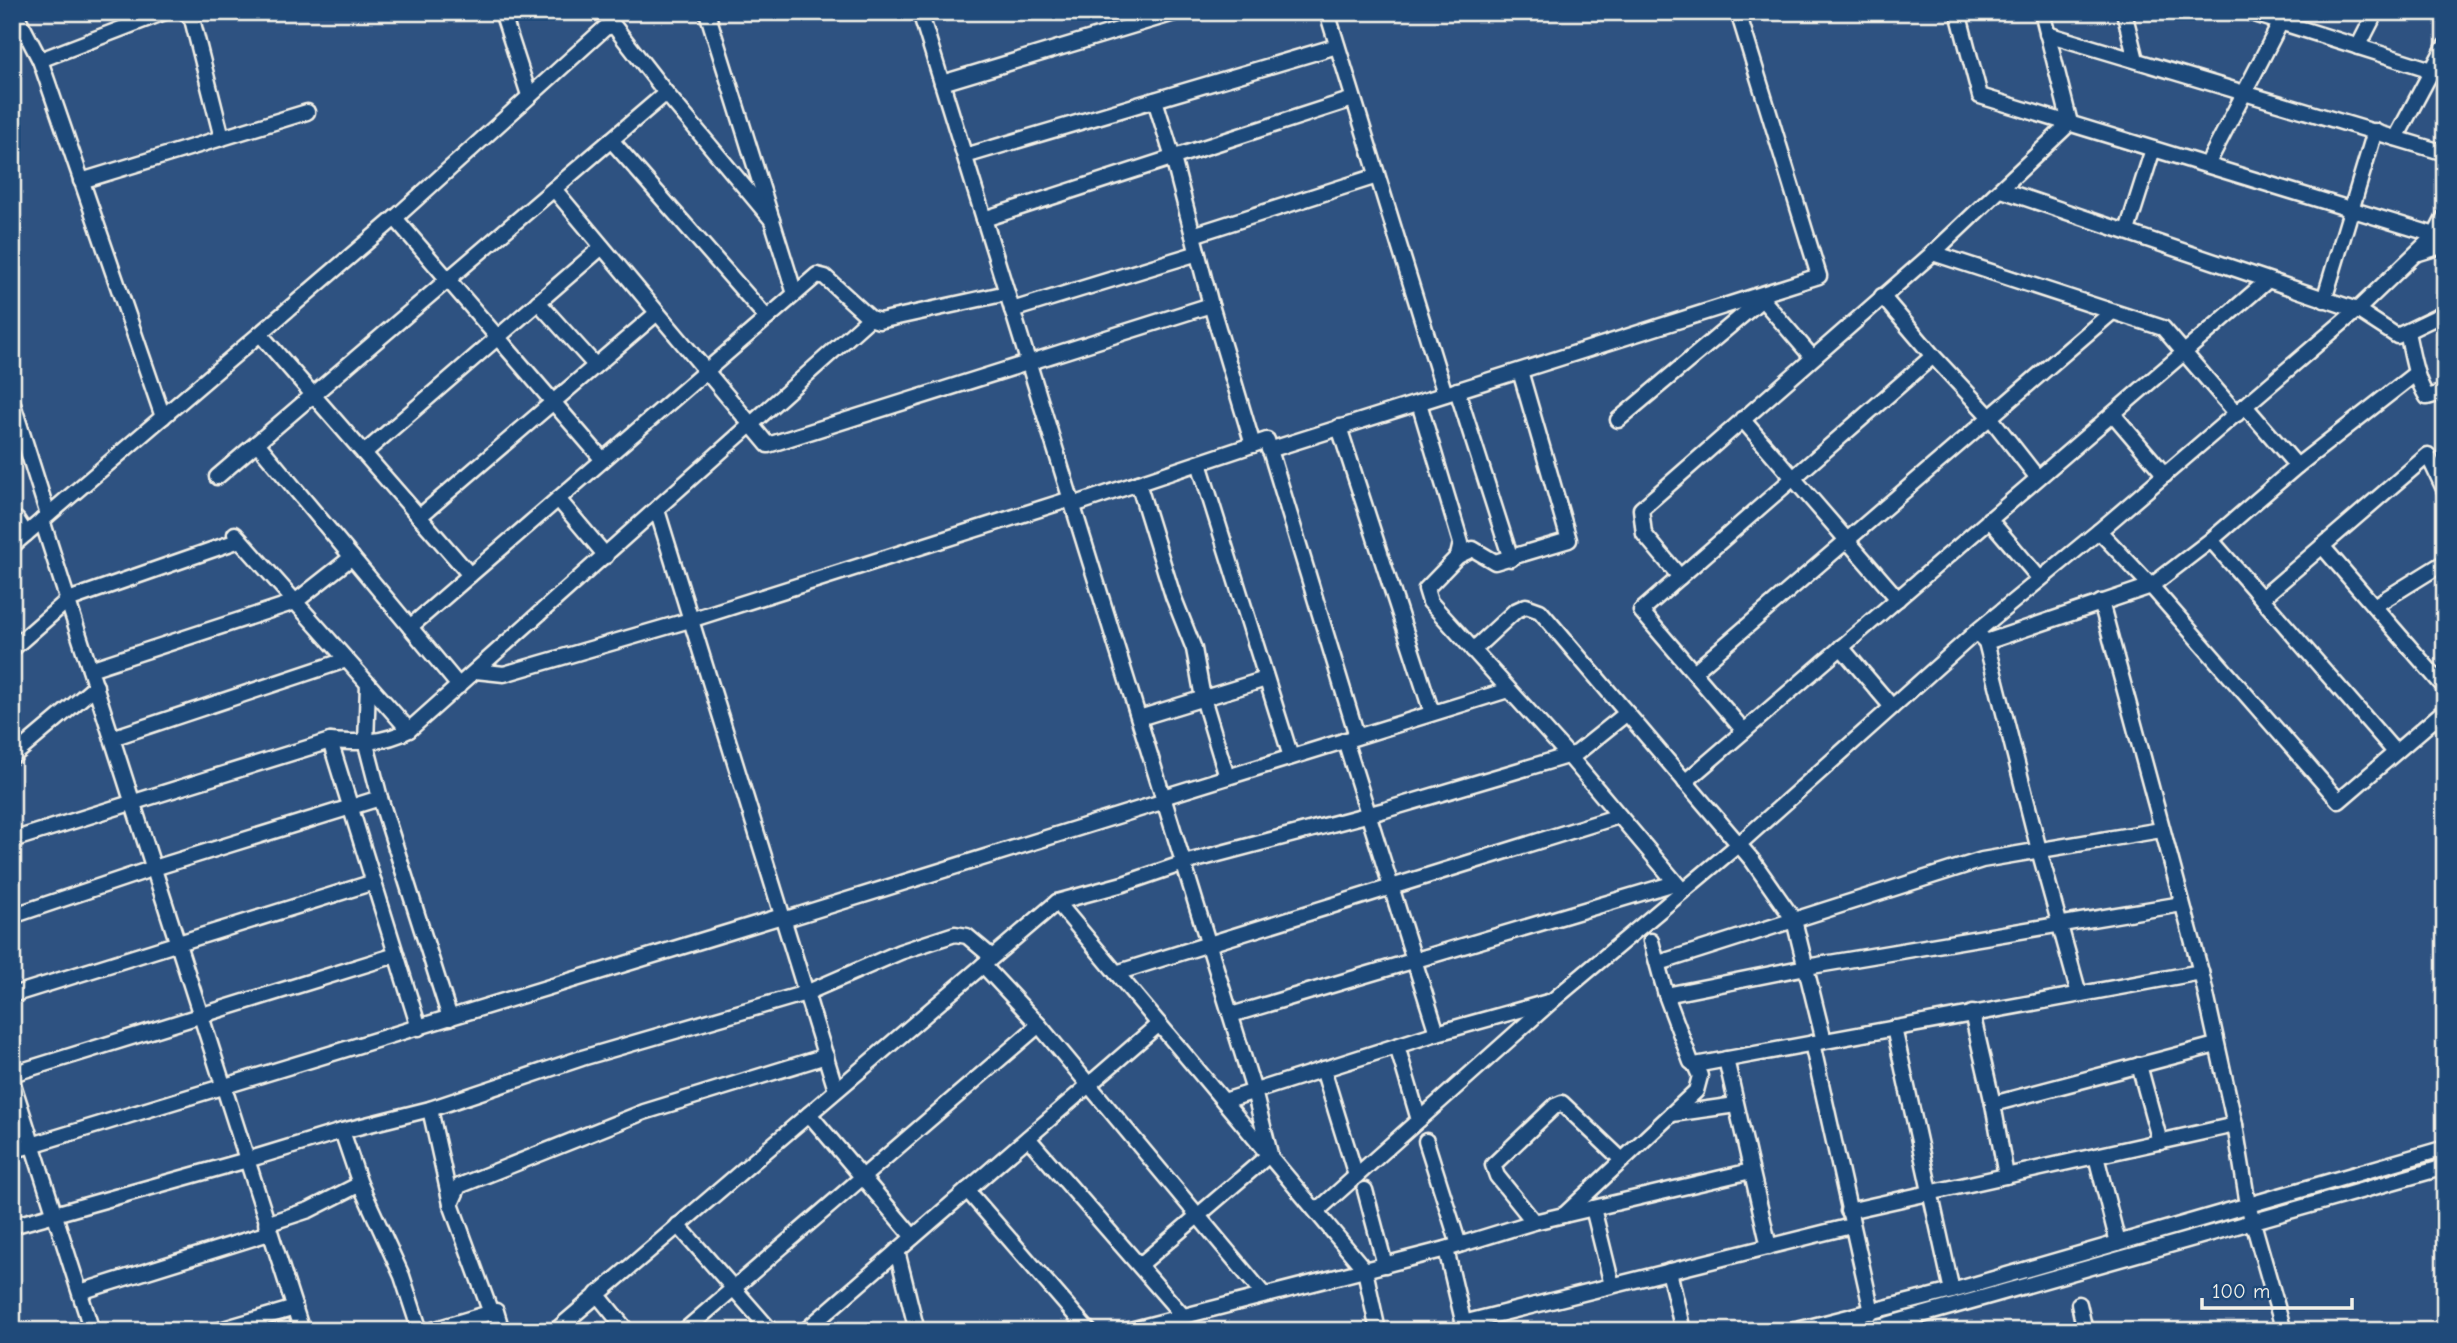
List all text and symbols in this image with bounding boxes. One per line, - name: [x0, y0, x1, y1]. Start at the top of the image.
- scale bar: [2202, 1266, 2352, 1310]
- text: 100 m: [2212, 1279, 2270, 1303]

